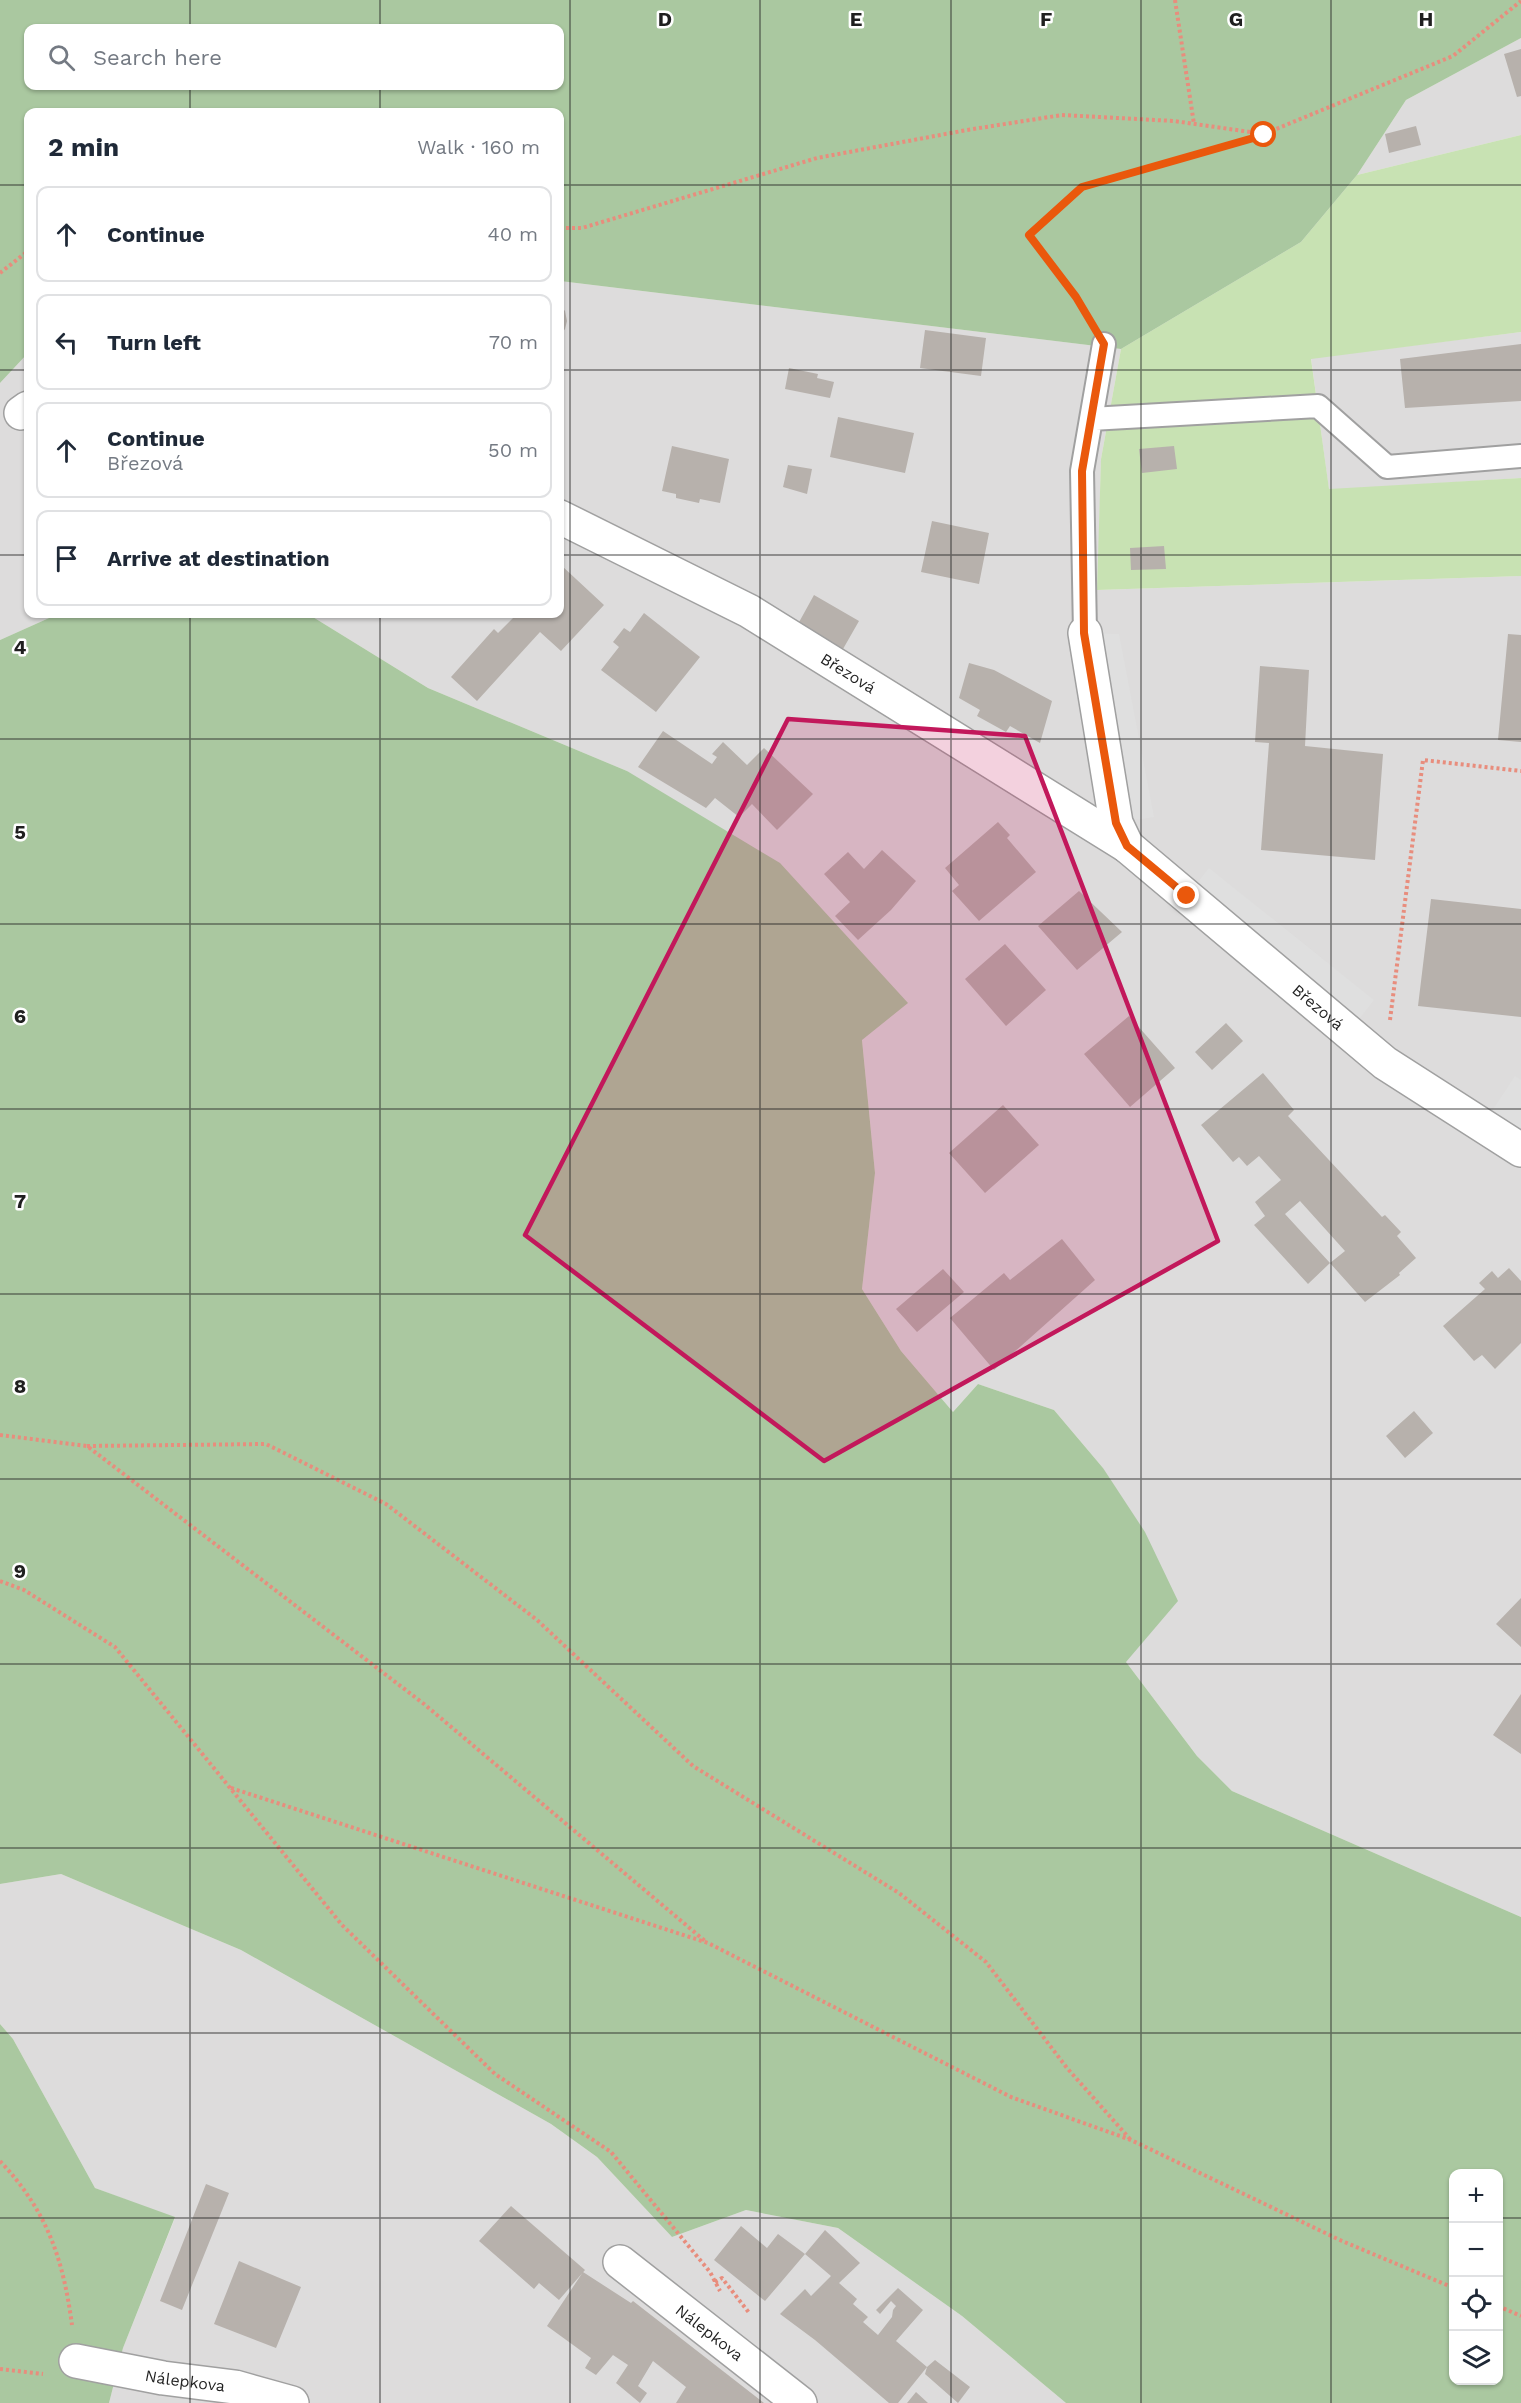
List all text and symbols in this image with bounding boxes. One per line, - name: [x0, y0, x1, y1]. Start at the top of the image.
- text: D: [658, 7, 672, 31]
- text: E: [850, 7, 862, 31]
- text: F: [1040, 7, 1052, 31]
- text: G: [1229, 7, 1243, 31]
- text: H: [1419, 7, 1433, 31]
- search box: [24, 24, 564, 90]
- icon: search: [45, 41, 78, 74]
- text: Search here: [93, 45, 222, 70]
- route start: [1250, 121, 1276, 147]
- text: 2 min: [48, 132, 119, 162]
- text: Walk · 160 m: [417, 135, 540, 159]
- icon: ahead: [50, 218, 83, 251]
- text: Continue: [107, 222, 205, 247]
- text: 40 m: [487, 222, 538, 246]
- icon: left: [50, 326, 83, 359]
- text: Turn left: [107, 330, 201, 355]
- text: 70 m: [489, 330, 538, 354]
- text: Continue: [107, 426, 205, 451]
- icon: ahead: [50, 434, 83, 467]
- text: 50 m: [488, 438, 538, 462]
- text: Březová: [107, 451, 183, 475]
- icon: arrive: [50, 542, 83, 575]
- text: Arrive at destination: [107, 546, 330, 571]
- text: 4: [14, 635, 27, 659]
- street label: Březová: [817, 649, 879, 697]
- text: 5: [14, 820, 26, 844]
- route end: [1173, 882, 1199, 908]
- street label: Březová: [1288, 980, 1347, 1034]
- text: 6: [14, 1004, 26, 1028]
- text: 7: [14, 1189, 26, 1213]
- text: 8: [14, 1374, 26, 1398]
- text: 9: [14, 1559, 26, 1583]
- map controls: [1449, 2169, 1503, 2385]
- button: +: [1449, 2169, 1503, 2223]
- button: −: [1449, 2223, 1503, 2277]
- button: locate: [1449, 2277, 1503, 2331]
- street label: Nálepkova: [672, 2300, 747, 2365]
- button: layers: [1449, 2331, 1503, 2385]
- street label: Nálepkova: [144, 2366, 226, 2396]

